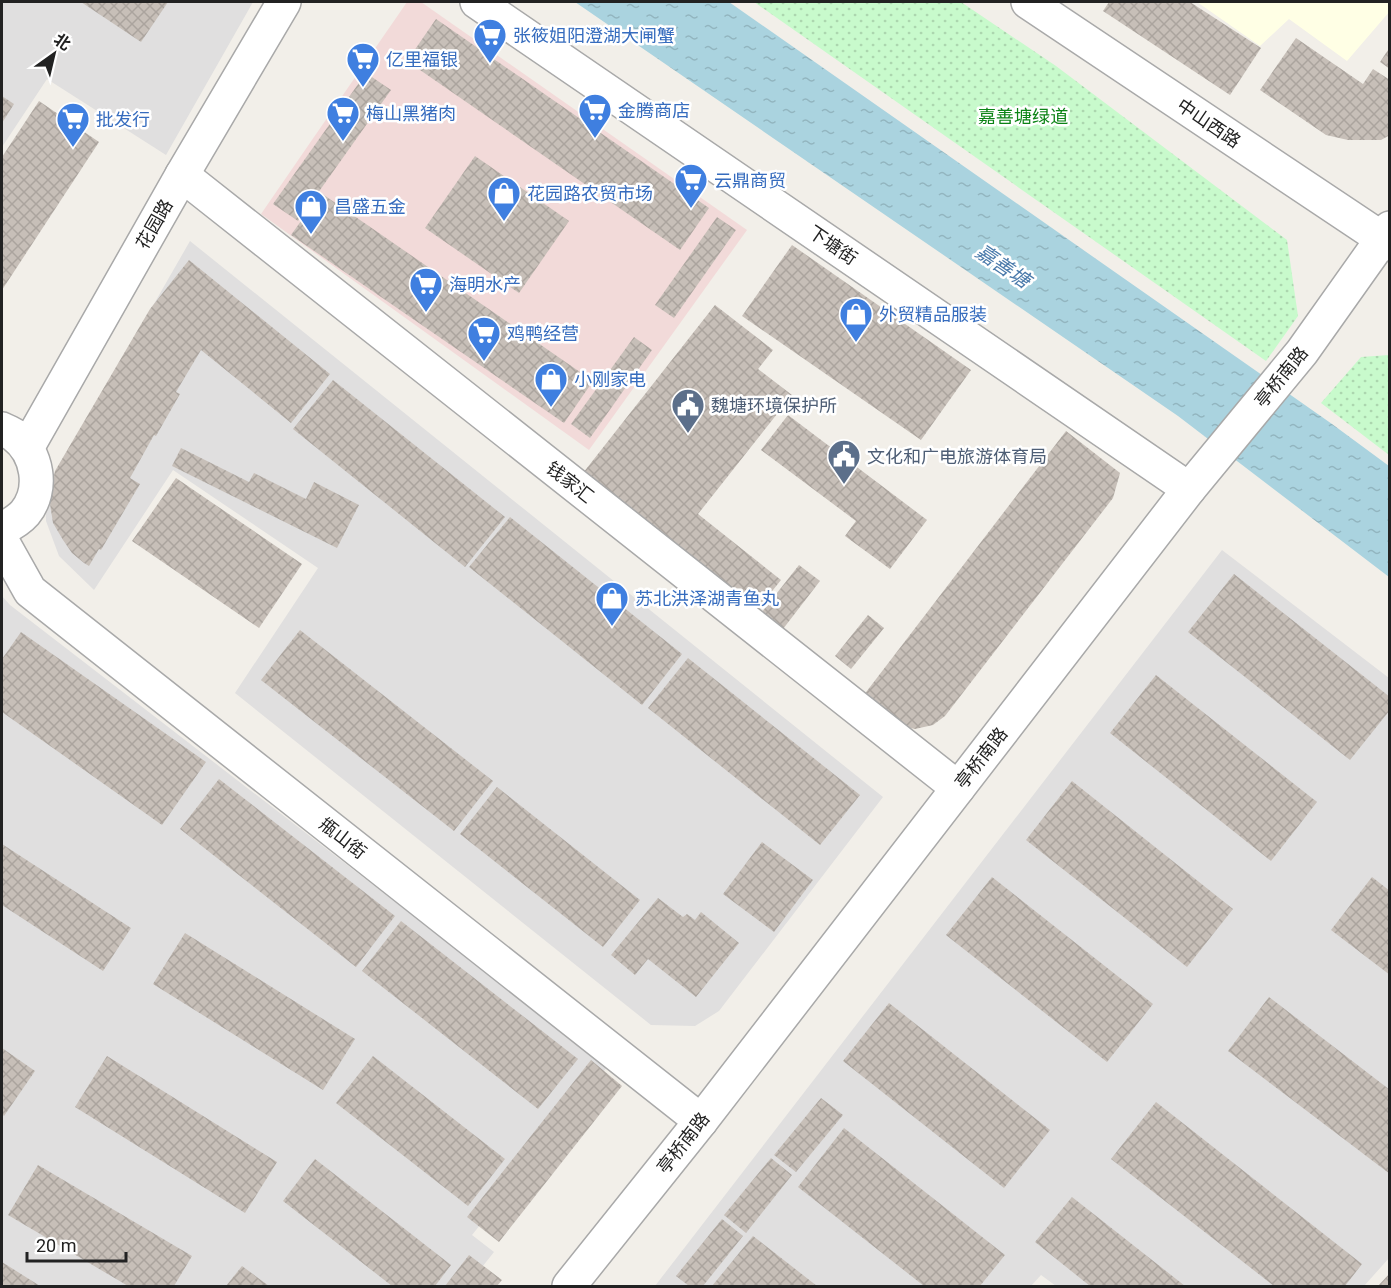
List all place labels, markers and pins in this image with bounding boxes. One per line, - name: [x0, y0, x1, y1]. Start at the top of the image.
- supermarket icon: 张筱姐阳澄湖大闸蟹: [472, 17, 508, 64]
- place label: 张筱姐阳澄湖大闸蟹: [513, 25, 675, 46]
- supermarket icon: 亿里福银: [345, 41, 381, 88]
- place label: 亿里福银: [386, 49, 458, 70]
- supermarket icon: 金腾商店: [577, 92, 613, 139]
- supermarket icon: 梅山黑猪肉: [325, 95, 361, 142]
- place label: 金腾商店: [618, 100, 690, 121]
- supermarket icon: 批发行: [55, 101, 91, 148]
- place label: 梅山黑猪肉: [366, 103, 456, 124]
- place label: 批发行: [96, 109, 150, 130]
- supermarket icon: 云鼎商贸: [673, 162, 709, 209]
- place label: 云鼎商贸: [714, 170, 786, 191]
- shop icon: 花园路农贸市场: [486, 175, 522, 222]
- place label: 花园路农贸市场: [527, 183, 653, 204]
- shop icon: 昌盛五金: [293, 188, 329, 235]
- place label: 昌盛五金: [334, 196, 406, 217]
- supermarket icon: 海明水产: [408, 266, 444, 313]
- place label: 海明水产: [449, 274, 521, 295]
- shop icon: 外贸精品服装: [838, 296, 874, 343]
- place label: 外贸精品服装: [879, 304, 987, 325]
- supermarket icon: 鸡鸭经营: [466, 315, 502, 362]
- place label: 鸡鸭经营: [507, 323, 579, 344]
- shop icon: 小刚家电: [533, 361, 569, 408]
- place label: 小刚家电: [574, 369, 646, 390]
- public building icon: 魏塘环境保护所: [670, 387, 706, 434]
- place label: 魏塘环境保护所: [711, 395, 837, 416]
- public building icon: 文化和广电旅游体育局: [826, 438, 862, 485]
- place label: 文化和广电旅游体育局: [867, 446, 1047, 467]
- shop icon: 苏北洪泽湖青鱼丸: [594, 580, 630, 627]
- place label: 苏北洪泽湖青鱼丸: [635, 588, 779, 609]

